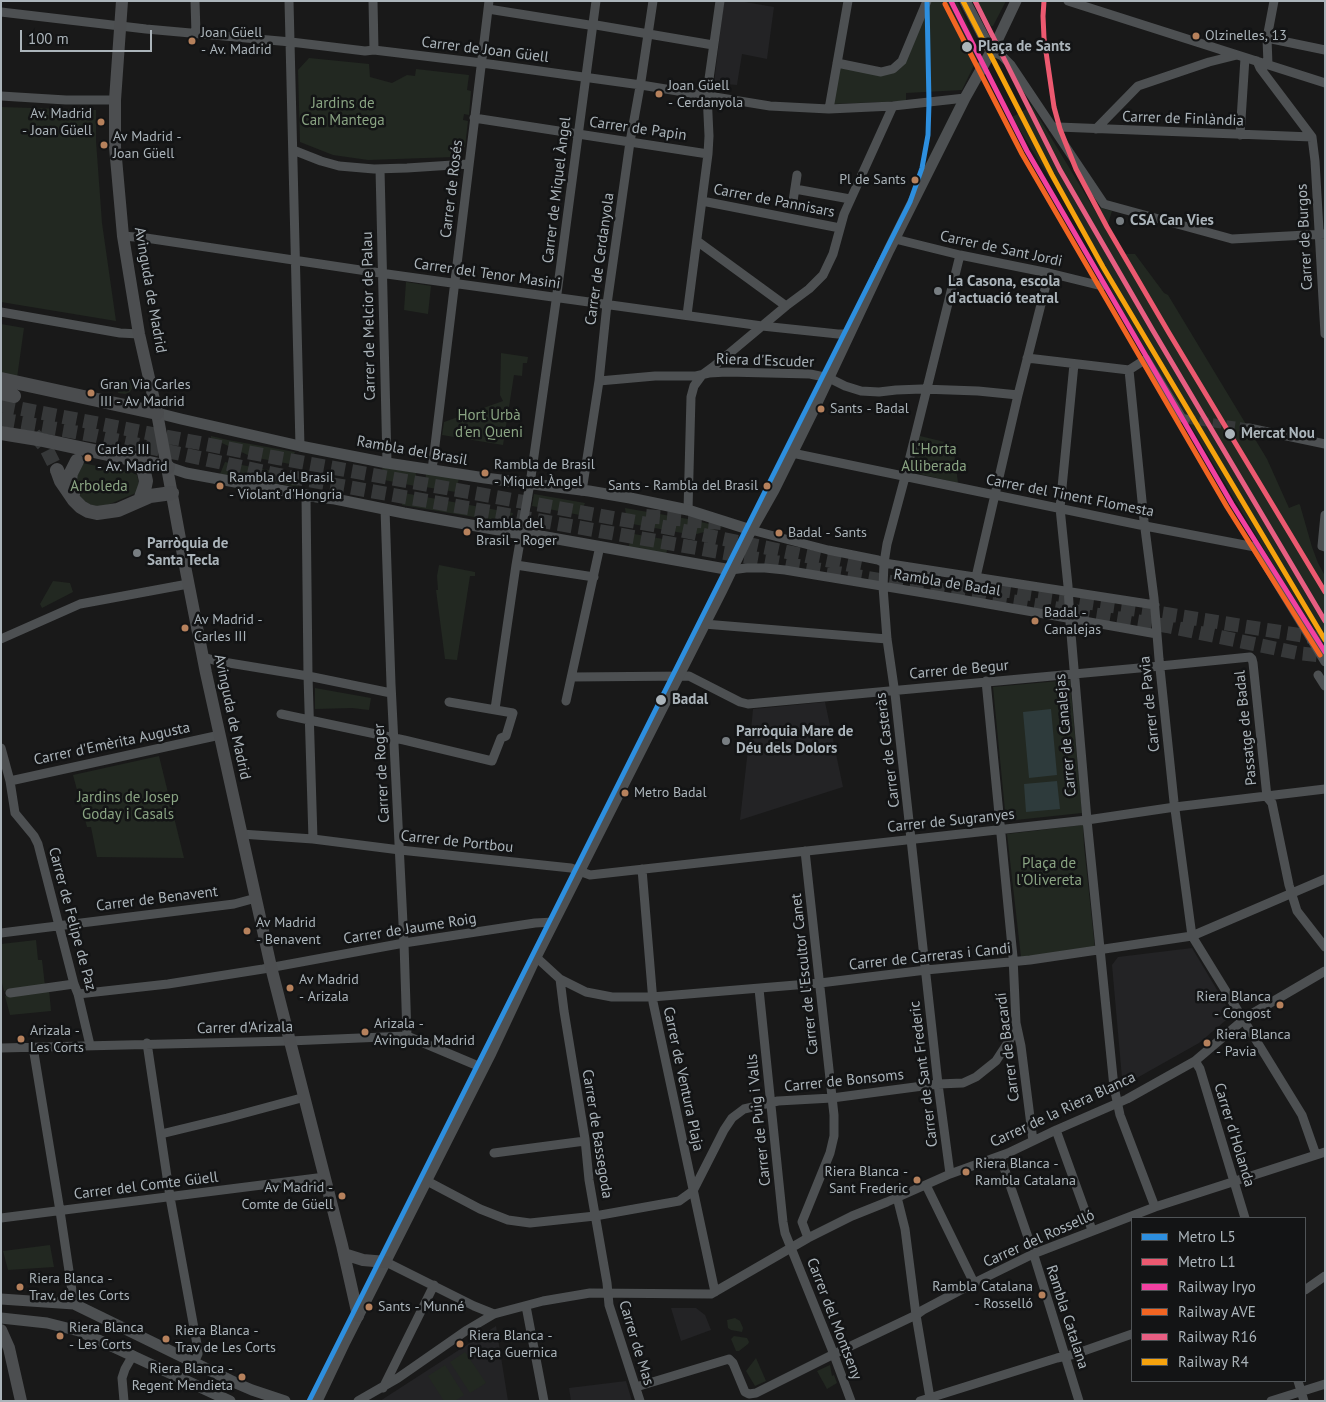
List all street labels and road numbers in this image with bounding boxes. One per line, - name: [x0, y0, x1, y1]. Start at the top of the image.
- street label: Carrer de Joan Güell: [420, 33, 550, 67]
- street label: Carrer de Finlàndia: [1122, 108, 1244, 130]
- street label: Carrer de Papin: [588, 113, 688, 145]
- street label: Carrer de Miquel Àngel: [539, 116, 575, 264]
- street label: Carrer de Rosés: [437, 139, 467, 239]
- street label: Carrer de Pannisars: [712, 180, 836, 222]
- street label: Carrer de Burgos: [1293, 183, 1317, 291]
- street label: Carrer de Cerdanyola: [582, 192, 618, 326]
- street label: Avinguda de Madrid: [130, 226, 170, 354]
- street label: Carrer de Sant Jordi: [938, 227, 1064, 271]
- street label: Carrer de Melcior de Palau: [359, 231, 379, 401]
- street label: Carrer del Tenor Masini: [412, 255, 562, 293]
- street label: Riera d'Escuder: [715, 350, 815, 372]
- street label: Rambla del Brasil: [355, 432, 469, 470]
- street label: Carrer del Tinent Flomesta: [984, 471, 1156, 521]
- street label: Rambla de Badal: [892, 566, 1002, 600]
- street label: Avinguda de Madrid: [210, 653, 254, 781]
- street label: Carrer de Pavia: [1136, 655, 1164, 753]
- street label: Carrer de Begur: [908, 657, 1010, 683]
- street label: Passatge de Badal: [1231, 669, 1261, 787]
- street label: Carrer de Canalejas: [1052, 673, 1080, 797]
- street label: Carrer de Casteràs: [872, 691, 904, 809]
- street label: Carrer d'Emèrita Augusta: [32, 719, 192, 769]
- street label: Carrer de Roger: [370, 723, 394, 823]
- street label: Carrer de Sugranyes: [886, 805, 1016, 837]
- street label: Carrer de Portbou: [400, 827, 514, 857]
- street label: Carrer de Felipe de Paz: [44, 845, 100, 993]
- street label: Carrer de Benavent: [95, 883, 219, 915]
- street label: Carrer de l'Escultor Canet: [788, 892, 822, 1056]
- street label: Carrer de Jaume Roig: [342, 910, 478, 948]
- street label: Carrer de Carreras i Candi: [848, 940, 1012, 974]
- street label: Carrer de Bacardí: [992, 991, 1024, 1103]
- street label: Carrer de Sant Frederic: [906, 1000, 942, 1148]
- street label: Carrer de Ventura Plaja: [659, 1005, 707, 1153]
- street label: Carrer d'Arizala: [197, 1018, 293, 1038]
- street label: Carrer de Puig i Valls: [743, 1053, 775, 1187]
- street label: Carrer de Bonsoms: [783, 1066, 905, 1096]
- street label: Carrer de Bassegoda: [578, 1068, 616, 1200]
- street label: Carrer de la Riera Blanca: [987, 1068, 1139, 1152]
- street label: Carrer d'Holanda: [1210, 1081, 1258, 1189]
- street label: Carrer del Comte Güell: [73, 1168, 219, 1204]
- street label: Carrer del Rosselló: [981, 1206, 1097, 1272]
- street label: Carrer del Montseny: [802, 1256, 866, 1382]
- street label: Rambla Catalana: [1042, 1263, 1092, 1371]
- street label: Carrer de Mas: [615, 1298, 657, 1388]

